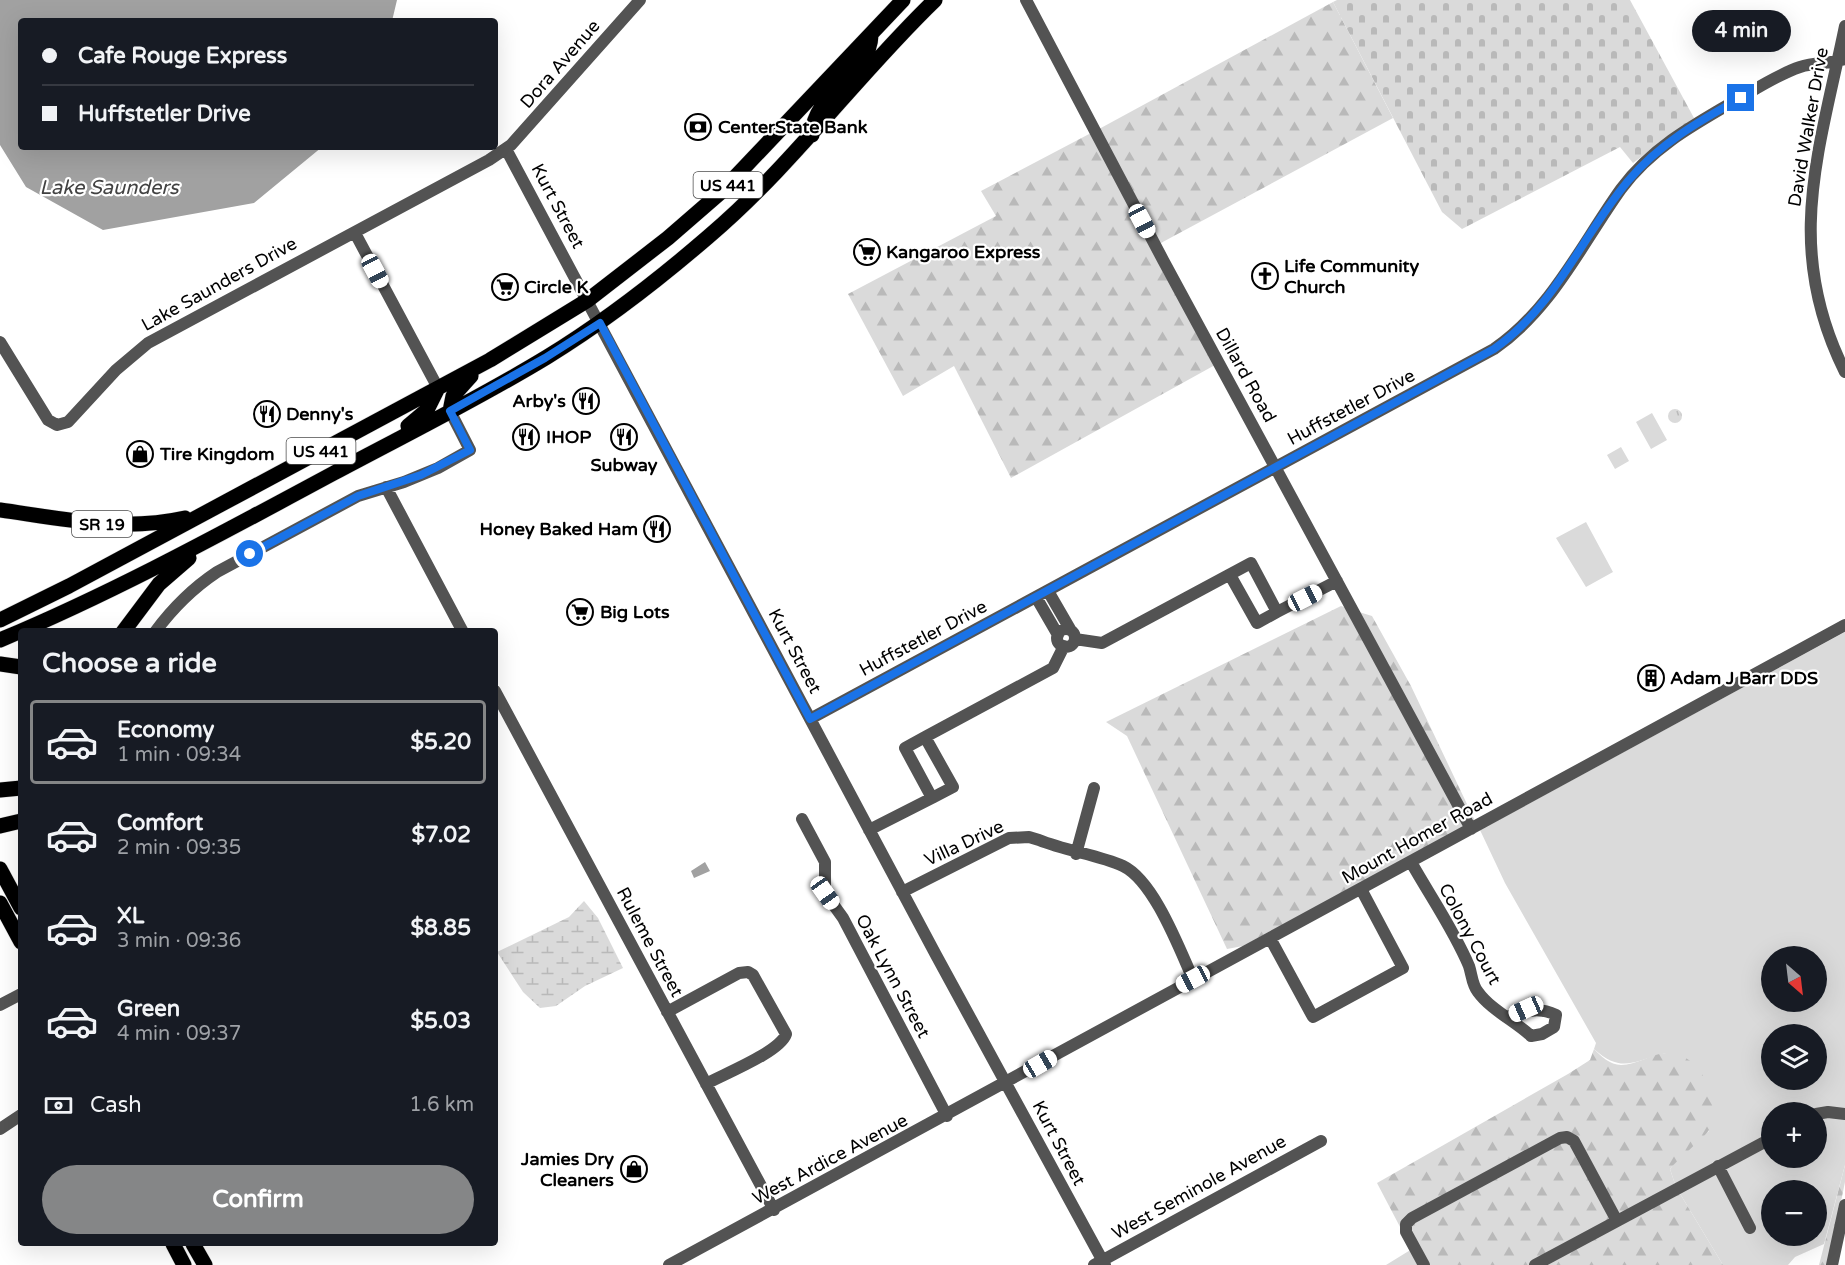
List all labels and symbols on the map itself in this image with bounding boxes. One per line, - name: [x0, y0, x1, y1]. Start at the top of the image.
- callout: 4 min: [1692, 11, 1790, 53]
- street label: Dora Avenue: [516, 15, 604, 113]
- street label: David Walker Drive: [1783, 46, 1833, 208]
- route end: [1727, 84, 1754, 111]
- bank icon: CenterState Bank: [683, 112, 713, 142]
- place label: CenterState Bank: [718, 116, 868, 138]
- street label: Kurt Street: [526, 160, 590, 252]
- road number: US 441: [694, 172, 762, 198]
- water label: Lake Saunders: [39, 176, 180, 200]
- car: [1126, 201, 1158, 241]
- street label: Lake Saunders Drive: [138, 232, 300, 336]
- supermarket icon: Kangaroo Express: [852, 237, 882, 267]
- place label: Kangaroo Express: [886, 241, 1041, 263]
- car: [359, 251, 391, 291]
- place label: Life Community Church: [1284, 255, 1419, 298]
- church icon: Life Community Church: [1250, 261, 1280, 291]
- supermarket icon: Circle K: [490, 272, 520, 302]
- place label: Circle K: [524, 276, 589, 298]
- street label: Dillard Road: [1211, 324, 1281, 426]
- street label: Huffstetler Drive: [1283, 364, 1419, 450]
- restaurant icon: Arby's: [571, 386, 601, 416]
- place label: Arby's: [512, 390, 566, 412]
- restaurant icon: Denny's: [252, 399, 282, 429]
- place label: Denny's: [286, 403, 354, 425]
- restaurant icon: IHOP: [511, 422, 541, 452]
- restaurant icon: Subway: [609, 422, 639, 452]
- place label: IHOP: [546, 426, 591, 448]
- road number: US 441: [286, 438, 356, 464]
- shop icon: Tire Kingdom: [125, 439, 155, 469]
- place label: Tire Kingdom: [159, 443, 274, 465]
- place label: Subway: [591, 454, 658, 476]
- road number: SR 19: [72, 511, 132, 537]
- restaurant icon: Honey Baked Ham: [642, 514, 672, 544]
- place label: Honey Baked Ham: [480, 518, 638, 540]
- route start: [236, 540, 263, 567]
- car: [1285, 582, 1325, 614]
- street label: Huffstetler Drive: [855, 595, 991, 681]
- supermarket icon: Big Lots: [565, 597, 595, 627]
- place label: Big Lots: [600, 601, 670, 623]
- street label: Kurt Street: [763, 605, 827, 697]
- building icon: Adam J Barr DDS: [1636, 663, 1666, 693]
- place label: Adam J Barr DDS: [1670, 667, 1818, 689]
- street label: Mount Homer Road: [1338, 787, 1496, 889]
- street label: Villa Drive: [921, 815, 1007, 871]
- car: [807, 873, 843, 913]
- street label: Colony Court: [1434, 880, 1506, 989]
- street label: Ruleme Street: [612, 883, 688, 1001]
- street label: Oak Lynn Street: [851, 910, 935, 1042]
- north arrow: [1761, 946, 1827, 1012]
- car: [1173, 963, 1213, 995]
- car: [1506, 993, 1546, 1025]
- car: [1020, 1047, 1060, 1081]
- street label: Kurt Street: [1027, 1097, 1091, 1189]
- street label: West Ardice Avenue: [749, 1109, 911, 1209]
- street label: West Seminole Avenue: [1108, 1130, 1290, 1244]
- place label: Jamies Dry Cleaners: [520, 1148, 614, 1191]
- shop icon: Jamies Dry Cleaners: [619, 1154, 649, 1184]

